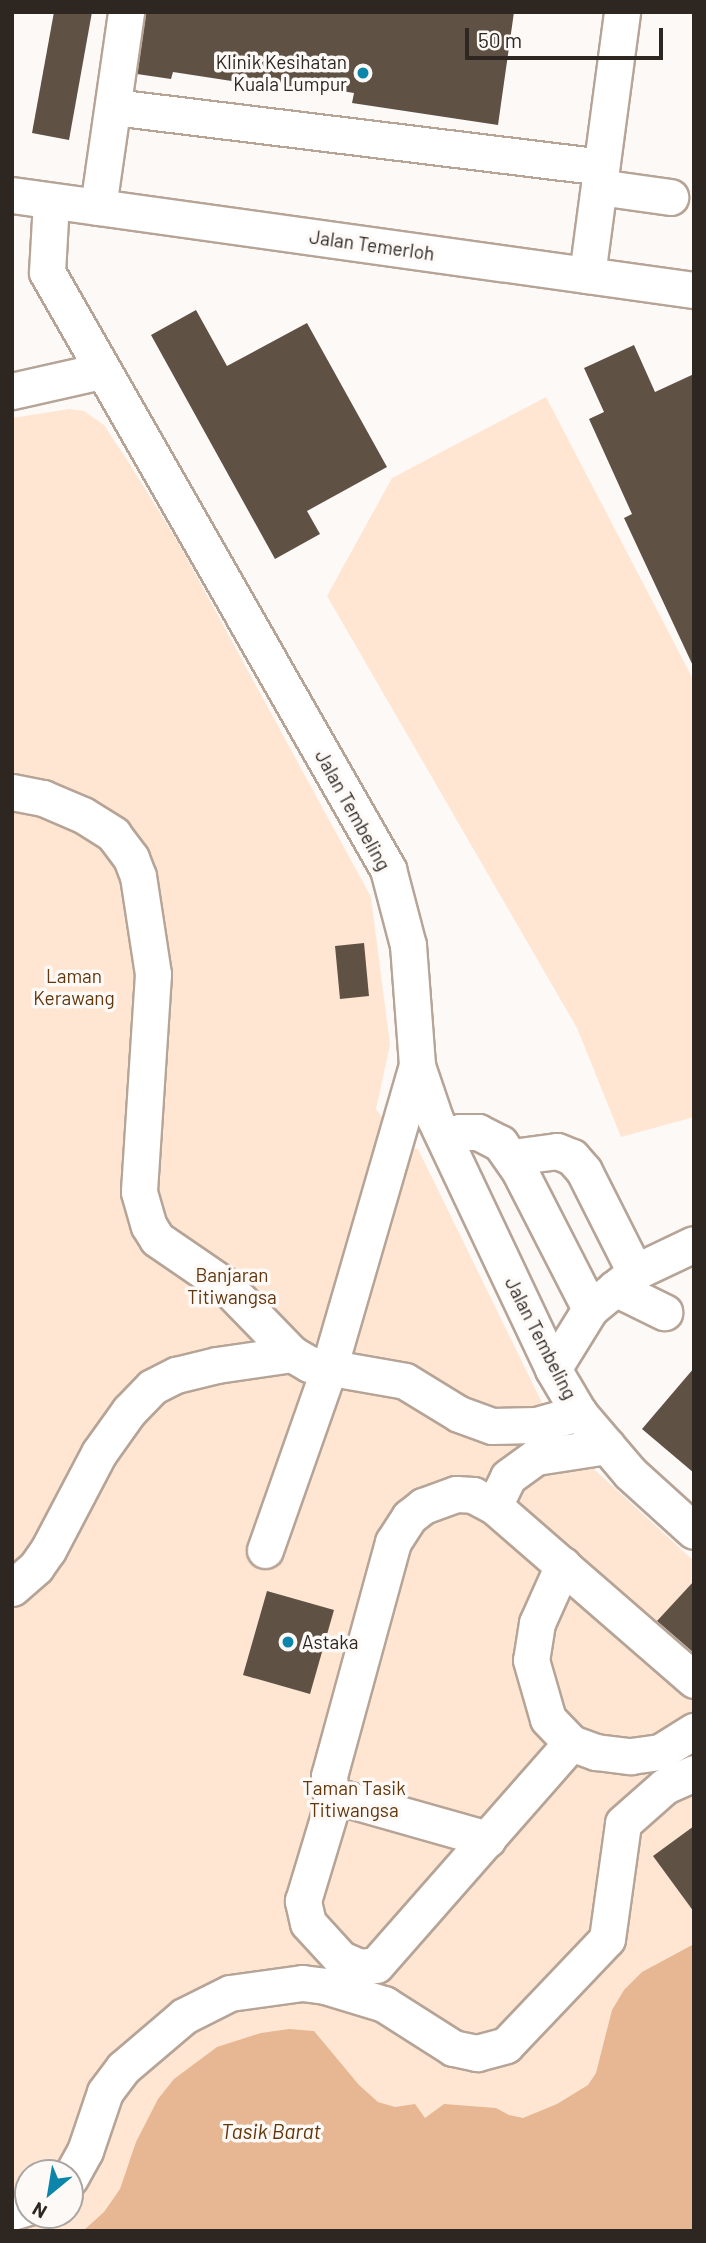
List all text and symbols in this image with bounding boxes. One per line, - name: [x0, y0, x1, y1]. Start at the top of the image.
- scale bar: [468, 14, 666, 58]
- text: 50 m: [478, 27, 522, 52]
- place label: Klinik Kesihatan Kuala Lumpur: [216, 51, 347, 95]
- marker: Klinik Kesihatan Kuala Lumpur: [353, 63, 373, 83]
- street label: Jalan Temerloh: [308, 225, 436, 265]
- street label: Jalan Tembeling: [311, 746, 395, 874]
- park label: Laman Kerawang: [33, 965, 115, 1009]
- park label: Banjaran Titiwangsa: [187, 1264, 277, 1308]
- street label: Jalan Tembeling: [500, 1273, 582, 1403]
- place label: Astaka: [302, 1631, 358, 1653]
- marker: Astaka: [280, 1634, 296, 1650]
- park label: Taman Tasik Titiwangsa: [302, 1777, 406, 1821]
- water label: Tasik Barat: [221, 2118, 321, 2144]
- north arrow: [14, 2159, 84, 2229]
- text: N: [28, 2198, 50, 2224]

